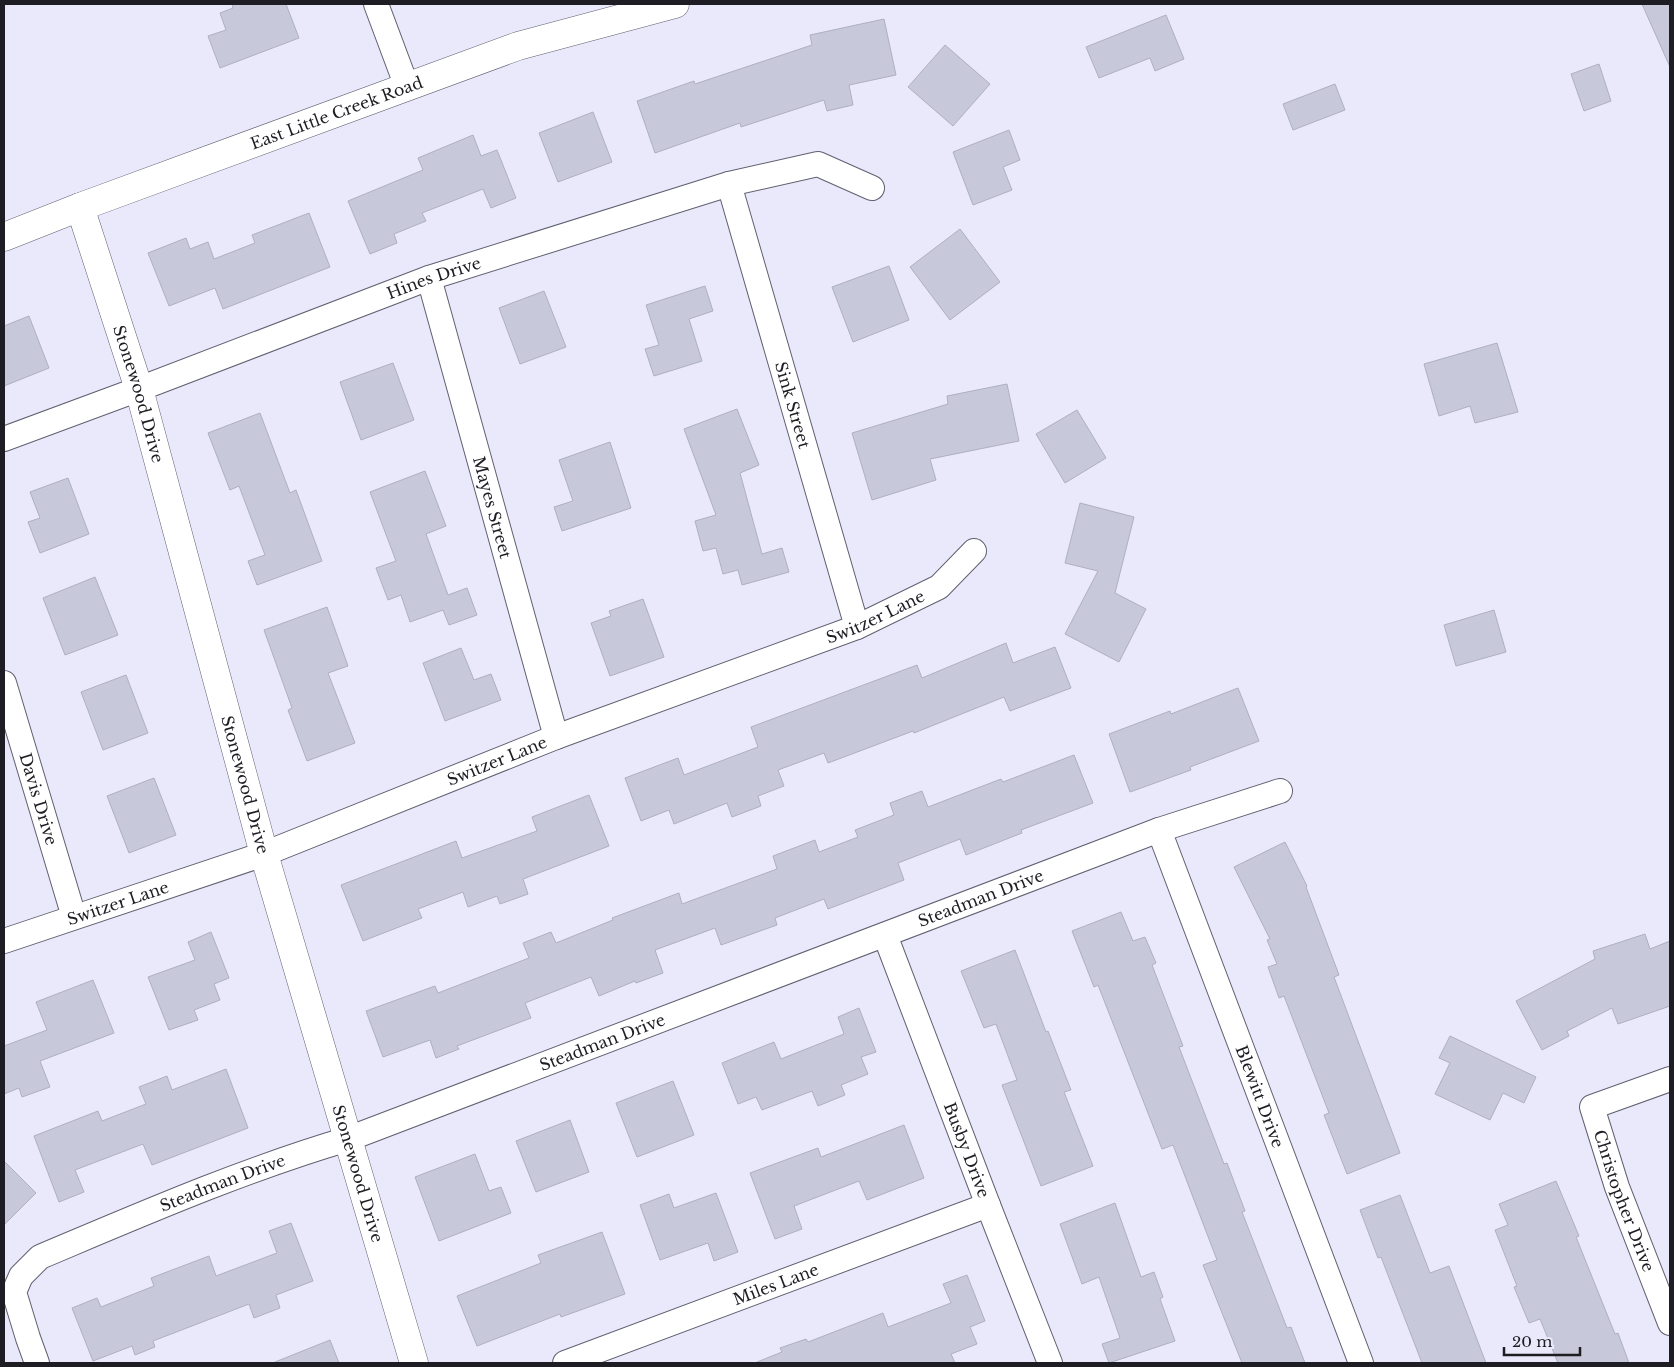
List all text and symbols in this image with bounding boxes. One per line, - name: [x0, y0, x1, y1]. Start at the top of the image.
- street label: East Little Creek Road: [248, 72, 426, 154]
- street label: Hines Drive: [384, 252, 483, 303]
- street label: Stonewood Drive: [109, 323, 168, 465]
- street label: Sink Street: [771, 359, 815, 451]
- street label: Mayes Street: [469, 454, 516, 561]
- street label: Switzer Lane: [823, 586, 928, 647]
- street label: Stonewood Drive: [217, 713, 273, 856]
- street label: Switzer Lane: [444, 732, 550, 790]
- street label: Davis Drive: [15, 750, 62, 848]
- street label: Steadman Drive: [915, 865, 1046, 931]
- street label: Switzer Lane: [64, 877, 171, 929]
- street label: Steadman Drive: [537, 1009, 668, 1075]
- street label: Blewitt Drive: [1232, 1042, 1289, 1151]
- street label: Busby Drive: [940, 1099, 994, 1200]
- street label: Stonewood Drive: [328, 1103, 388, 1245]
- street label: Christopher Drive: [1590, 1127, 1659, 1275]
- street label: Steadman Drive: [157, 1150, 288, 1216]
- street label: Miles Lane: [730, 1259, 821, 1309]
- scale bar: [1504, 1324, 1580, 1356]
- text: 20 m: [1512, 1332, 1552, 1351]

